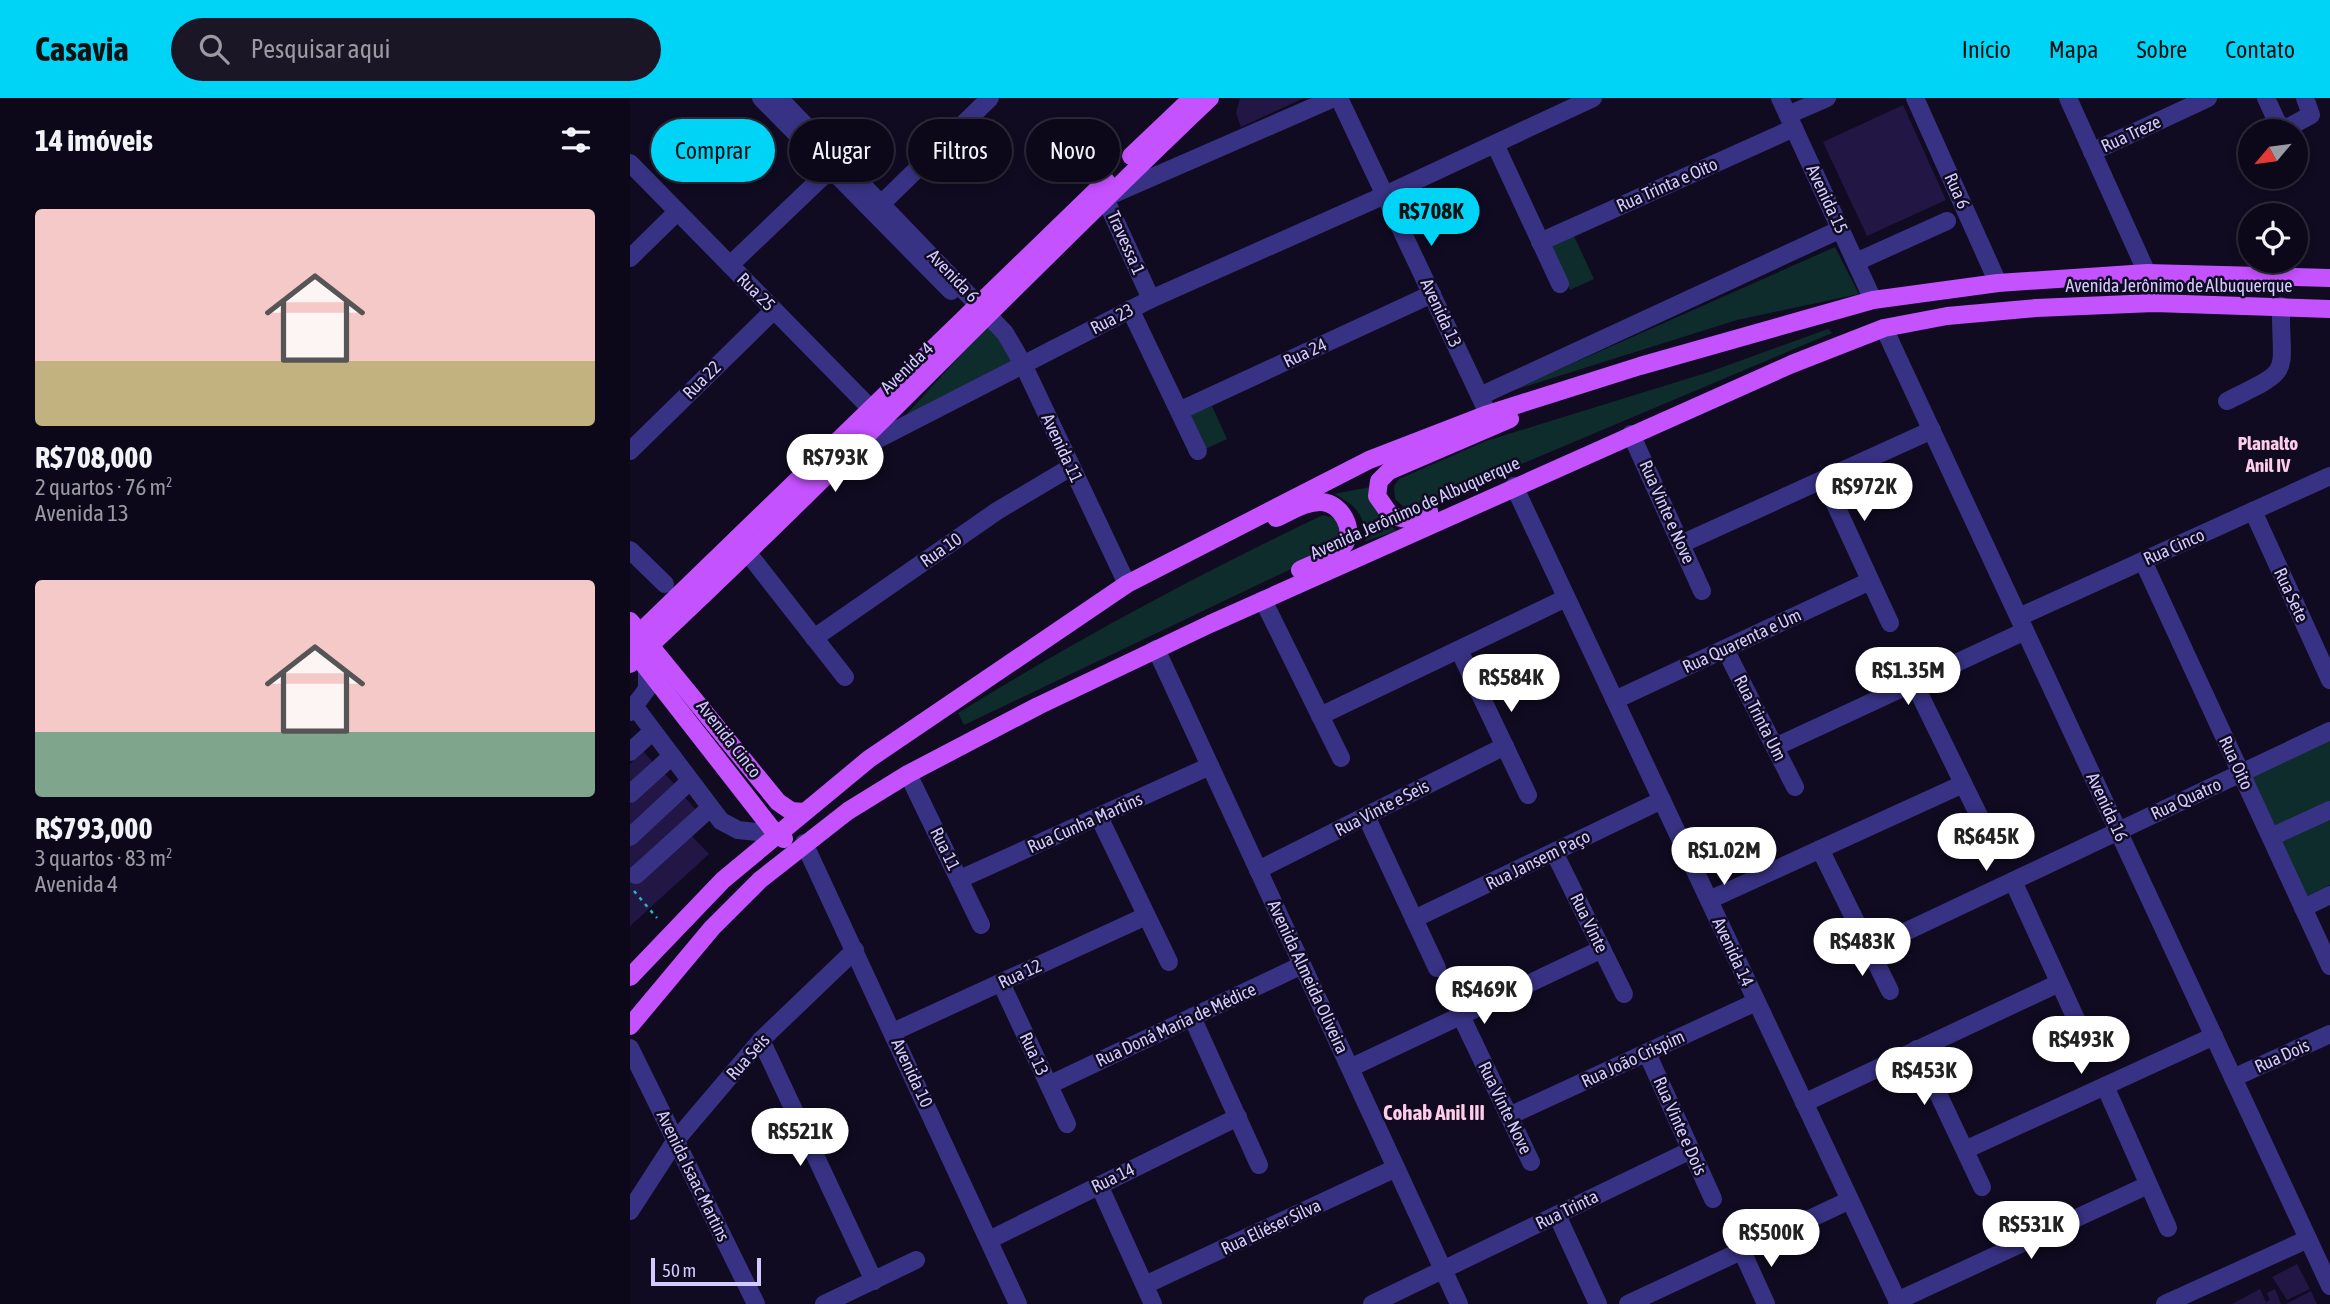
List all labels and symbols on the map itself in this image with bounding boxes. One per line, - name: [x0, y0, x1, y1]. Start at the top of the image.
- street label: Rua Treze: [2098, 111, 2164, 156]
- north arrow: [2238, 119, 2308, 189]
- street label: Rua Trinta e Oito: [1613, 153, 1721, 216]
- street label: Avenida 15: [1802, 161, 1852, 236]
- street label: Rua 6: [1940, 170, 1975, 212]
- pin: R$708K: [1374, 188, 1488, 248]
- street label: Travessa 1: [1103, 208, 1150, 278]
- street label: Avenida 6: [923, 245, 983, 306]
- street label: Rua 25: [733, 268, 780, 315]
- street label: Avenida 13: [1416, 275, 1466, 350]
- street label: Avenida Jerônimo de Albuquerque: [2065, 275, 2293, 296]
- street label: Rua 23: [1087, 299, 1137, 338]
- street label: Rua 24: [1280, 333, 1330, 372]
- street label: Avenida 4: [876, 338, 937, 398]
- street label: Rua 22: [678, 356, 725, 403]
- street label: Avenida 11: [1037, 410, 1087, 485]
- district label: Planalto Anil IV: [2238, 432, 2298, 476]
- pin: R$793K: [778, 434, 892, 494]
- street label: Avenida Jerônimo de Albuquerque: [1307, 452, 1523, 563]
- street label: Rua Vinte e Nove: [1635, 457, 1700, 567]
- pin: R$972K: [1807, 464, 1921, 523]
- street label: Rua Cinco: [2140, 524, 2208, 569]
- street label: Rua 10: [916, 528, 965, 571]
- street label: Rua Sete: [2270, 564, 2313, 625]
- street label: Rua Quarenta e Um: [1679, 604, 1804, 677]
- pin: R$1.35M: [1843, 648, 1973, 707]
- pin: R$584K: [1454, 654, 1568, 714]
- street label: Rua Trinta Um: [1730, 672, 1791, 764]
- street label: Avenida Cinco: [693, 696, 766, 782]
- street label: Rua Oito: [2215, 733, 2258, 793]
- street label: Avenida 16: [2082, 769, 2132, 844]
- street label: Rua Quatro: [2147, 773, 2224, 824]
- street label: Rua Vinte e Seis: [1331, 775, 1432, 840]
- street label: Rua Cunha Martins: [1024, 788, 1146, 857]
- pin: R$645K: [1929, 814, 2043, 873]
- street label: Rua 11: [926, 824, 965, 874]
- street label: Rua Jansem Paço: [1482, 825, 1593, 894]
- pin: R$1.02M: [1659, 828, 1789, 887]
- street label: Rua Vinte: [1566, 890, 1613, 956]
- street label: Avenida Almeida Oliveira: [1264, 897, 1353, 1057]
- street label: Avenida 14: [1708, 914, 1758, 989]
- pin: R$483K: [1805, 918, 1919, 978]
- street label: Rua 12: [995, 954, 1045, 993]
- pin: R$469K: [1427, 967, 1541, 1026]
- street label: Rua Doná Maria de Médice: [1092, 978, 1259, 1071]
- pin: R$493K: [2024, 1016, 2138, 1076]
- street label: Rua João Crispim: [1578, 1025, 1688, 1092]
- street label: Rua Seis: [722, 1029, 774, 1084]
- street label: Rua 13: [1015, 1029, 1054, 1079]
- street label: Rua Dois: [2251, 1034, 2312, 1077]
- street label: Avenida 10: [887, 1035, 937, 1110]
- pin: R$453K: [1867, 1048, 1981, 1107]
- street label: Rua Vinte Nove: [1474, 1058, 1537, 1157]
- street label: Rua Vinte e Dois: [1649, 1073, 1712, 1178]
- district label: Cohab Anil III: [1383, 1100, 1485, 1124]
- street label: Avenida Isaac Martins: [653, 1107, 734, 1245]
- pin: R$521K: [743, 1108, 857, 1168]
- street label: Rua 14: [1088, 1158, 1138, 1197]
- street label: Rua Trinta: [1532, 1185, 1602, 1234]
- street label: Rua Eliéser Silva: [1218, 1194, 1324, 1259]
- pin: R$531K: [1974, 1202, 2088, 1261]
- pin: R$500K: [1714, 1210, 1828, 1269]
- scale bar: [651, 1255, 761, 1287]

